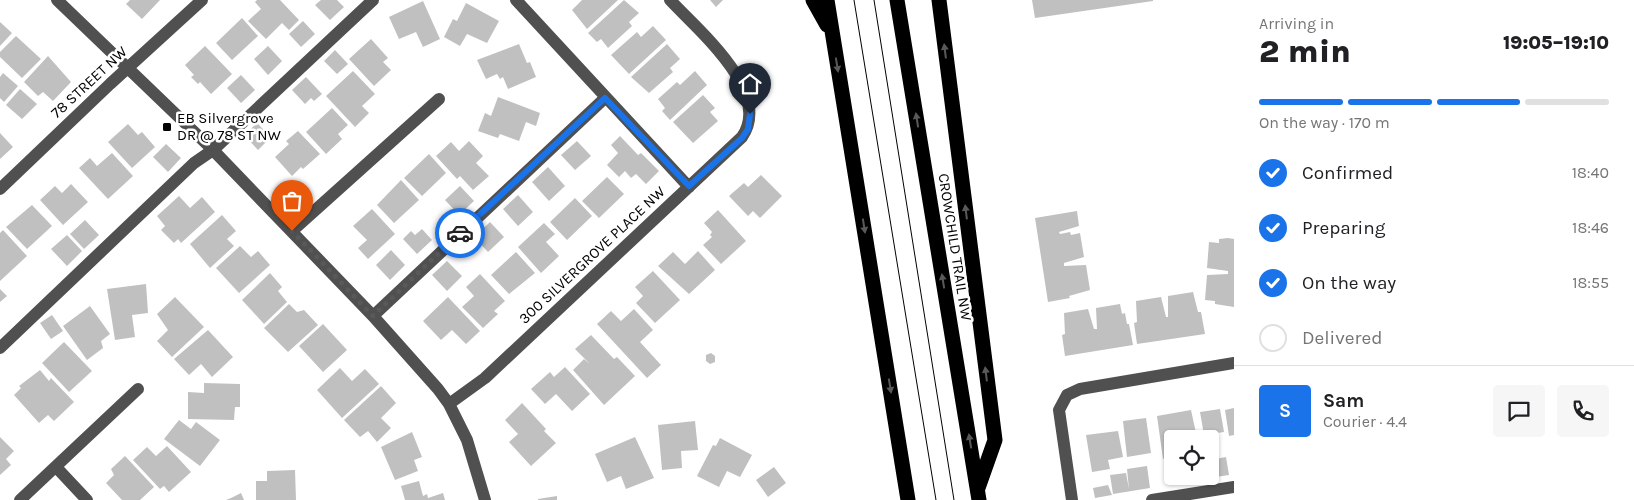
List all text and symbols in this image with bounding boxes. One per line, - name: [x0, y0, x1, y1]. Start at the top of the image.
- text: Arriving in: [1259, 14, 1334, 33]
- text: 19:05–19:10: [1503, 32, 1609, 54]
- text: 2 min: [1259, 33, 1351, 70]
- street label: 78 STREET NW: [47, 42, 131, 122]
- one-way arrow: [941, 43, 949, 59]
- one-way arrow: [834, 58, 842, 74]
- pin: [729, 63, 771, 114]
- icon: home: [736, 70, 764, 98]
- place label: EB Silvergrove DR @ 78 ST NW: [177, 109, 282, 144]
- one-way arrow: [912, 112, 920, 128]
- text: On the way · 170 m: [1259, 113, 1390, 132]
- marker: EB Silvergrove DR @ 78 ST NW: [161, 121, 173, 133]
- icon: check: [1259, 159, 1287, 187]
- text: Confirmed: [1302, 162, 1393, 184]
- text: 18:40: [1572, 163, 1609, 182]
- street label: CROWCHILD TRAIL NW: [934, 172, 976, 323]
- pin: [271, 180, 313, 231]
- street label: 300 SILVERGROVE PLACE NW: [515, 182, 669, 328]
- icon: bag: [278, 187, 306, 215]
- one-way arrow: [962, 204, 970, 220]
- courier: [435, 208, 485, 258]
- icon: check: [1259, 214, 1287, 242]
- text: Preparing: [1302, 217, 1385, 239]
- one-way arrow: [860, 218, 868, 234]
- text: 18:46: [1572, 218, 1609, 237]
- icon: car: [446, 219, 474, 247]
- icon: check: [1259, 269, 1287, 297]
- one-way arrow: [939, 272, 947, 288]
- text: On the way: [1302, 272, 1396, 294]
- text: 18:55: [1572, 273, 1609, 292]
- text: Delivered: [1302, 327, 1382, 349]
- one-way arrow: [982, 365, 990, 381]
- one-way arrow: [886, 378, 894, 394]
- button: chat: [1493, 385, 1545, 437]
- button: phone: [1557, 385, 1609, 437]
- text: Sam: [1323, 390, 1364, 412]
- text: S: [1279, 400, 1291, 422]
- text: Courier · 4.4: [1323, 412, 1407, 431]
- map controls: [1164, 430, 1219, 485]
- button: locate: [1164, 430, 1219, 485]
- one-way arrow: [965, 433, 973, 449]

